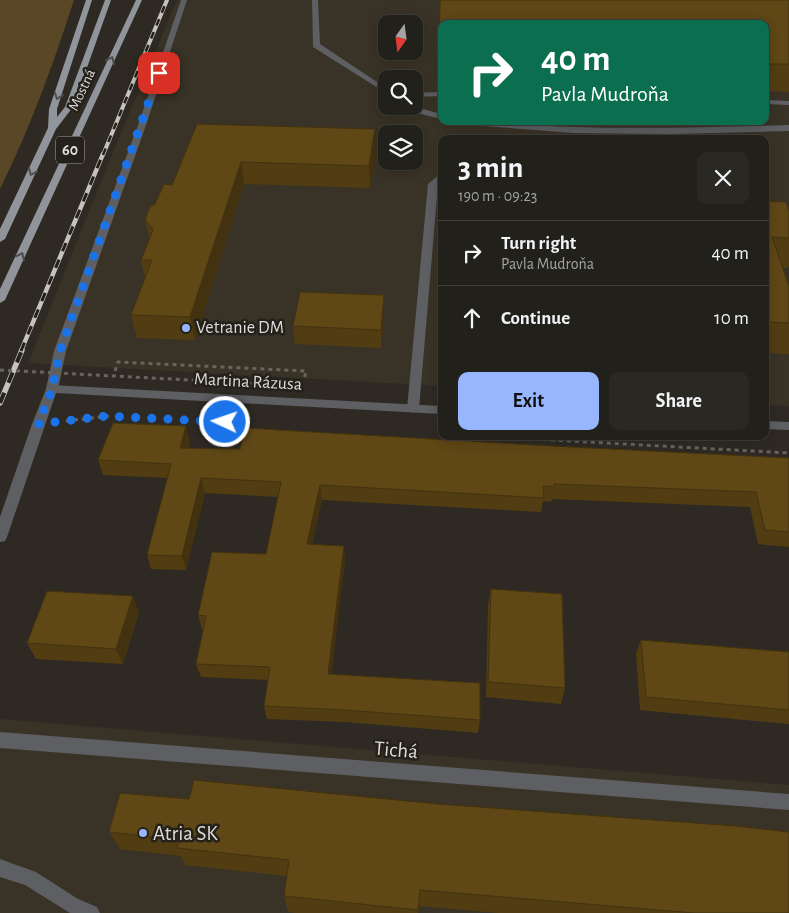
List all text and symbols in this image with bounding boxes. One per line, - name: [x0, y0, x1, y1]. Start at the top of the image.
- north arrow: [378, 15, 422, 60]
- map controls: [378, 15, 423, 170]
- icon: right: [458, 40, 523, 105]
- text: 40 m: [541, 42, 610, 77]
- pin: [138, 52, 180, 94]
- one-way arrow: [105, 56, 115, 65]
- icon: arrive: [145, 59, 173, 87]
- street label: Mostná: [66, 67, 98, 113]
- button: search: [378, 70, 423, 115]
- text: Pavla Mudroňa: [541, 83, 669, 105]
- one-way arrow: [54, 91, 64, 100]
- button: layers: [378, 125, 423, 170]
- road number: 60: [56, 136, 84, 164]
- button: close: [697, 152, 749, 204]
- text: 3 min: [458, 153, 523, 183]
- one-way arrow: [27, 167, 38, 176]
- text: 190 m · 09:23: [458, 188, 537, 204]
- text: Turn right: [501, 234, 576, 253]
- icon: right: [458, 239, 486, 267]
- text: 40 m: [711, 244, 749, 263]
- one-way arrow: [14, 252, 24, 261]
- text: Pavla Mudroňa: [501, 256, 594, 272]
- icon: ahead: [458, 304, 486, 332]
- text: Continue: [501, 309, 570, 328]
- text: 10 m: [714, 309, 749, 328]
- place label: Vetranie DM: [196, 319, 284, 337]
- marker: Vetranie DM: [180, 322, 192, 334]
- street label: Martina Rázusa: [194, 370, 302, 394]
- button: Exit: [458, 372, 599, 430]
- button: Share: [609, 372, 749, 430]
- position arrow: [198, 395, 250, 447]
- street label: Tichá: [373, 738, 419, 762]
- place label: Atria SK: [153, 823, 218, 844]
- marker: Atria SK: [137, 827, 149, 839]

